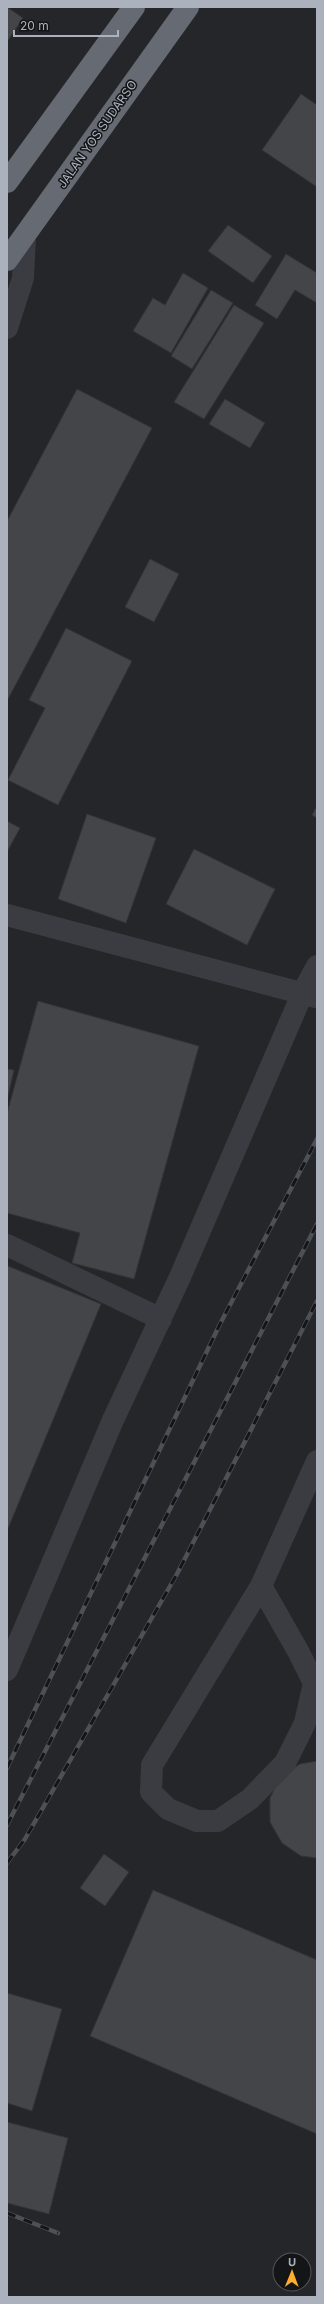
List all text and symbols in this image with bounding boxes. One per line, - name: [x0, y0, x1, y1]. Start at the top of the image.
- scale bar: [14, 12, 118, 38]
- text: 20 m: [20, 18, 49, 33]
- street label: JALAN YOS SUDARSO: [54, 77, 140, 191]
- north arrow: [272, 2252, 312, 2292]
- text: U: [288, 2255, 296, 2269]

